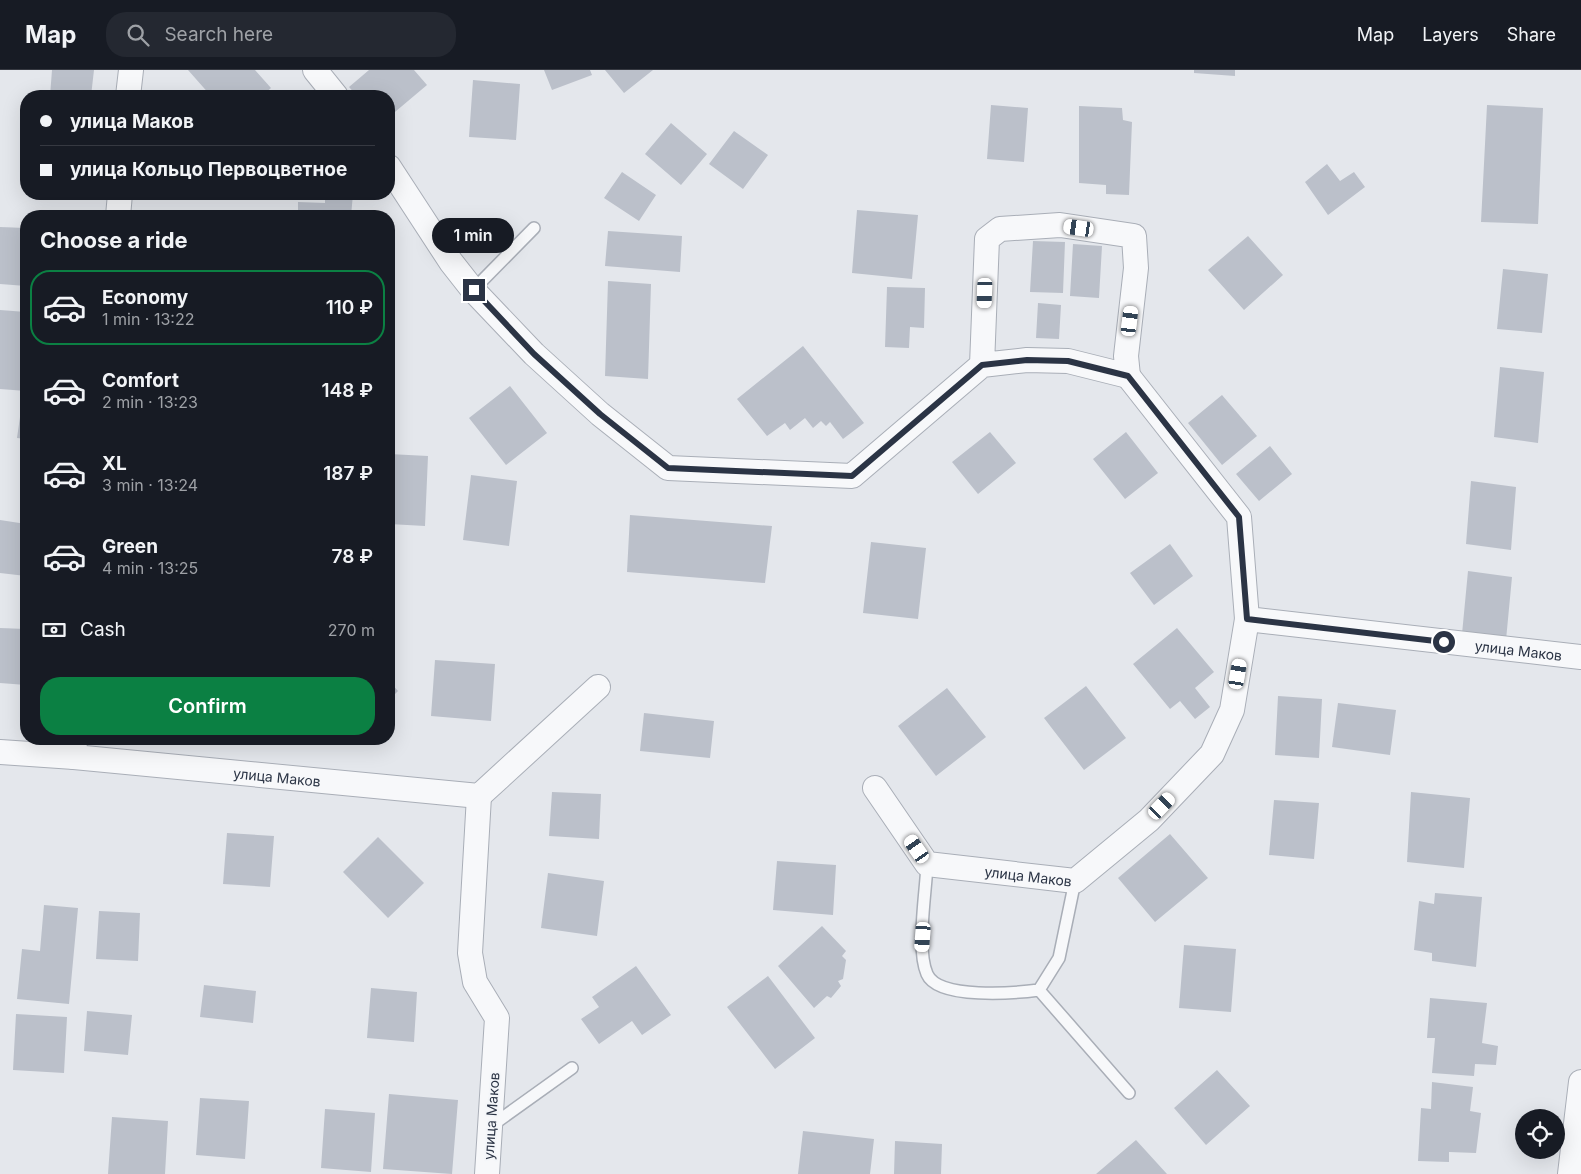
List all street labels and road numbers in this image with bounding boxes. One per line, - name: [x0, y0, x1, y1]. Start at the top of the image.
- street label: улица Маков: [1474, 636, 1563, 663]
- street label: улица Маков: [232, 764, 322, 789]
- street label: улица Маков: [984, 862, 1073, 889]
- street label: улица Маков: [479, 1072, 503, 1160]

